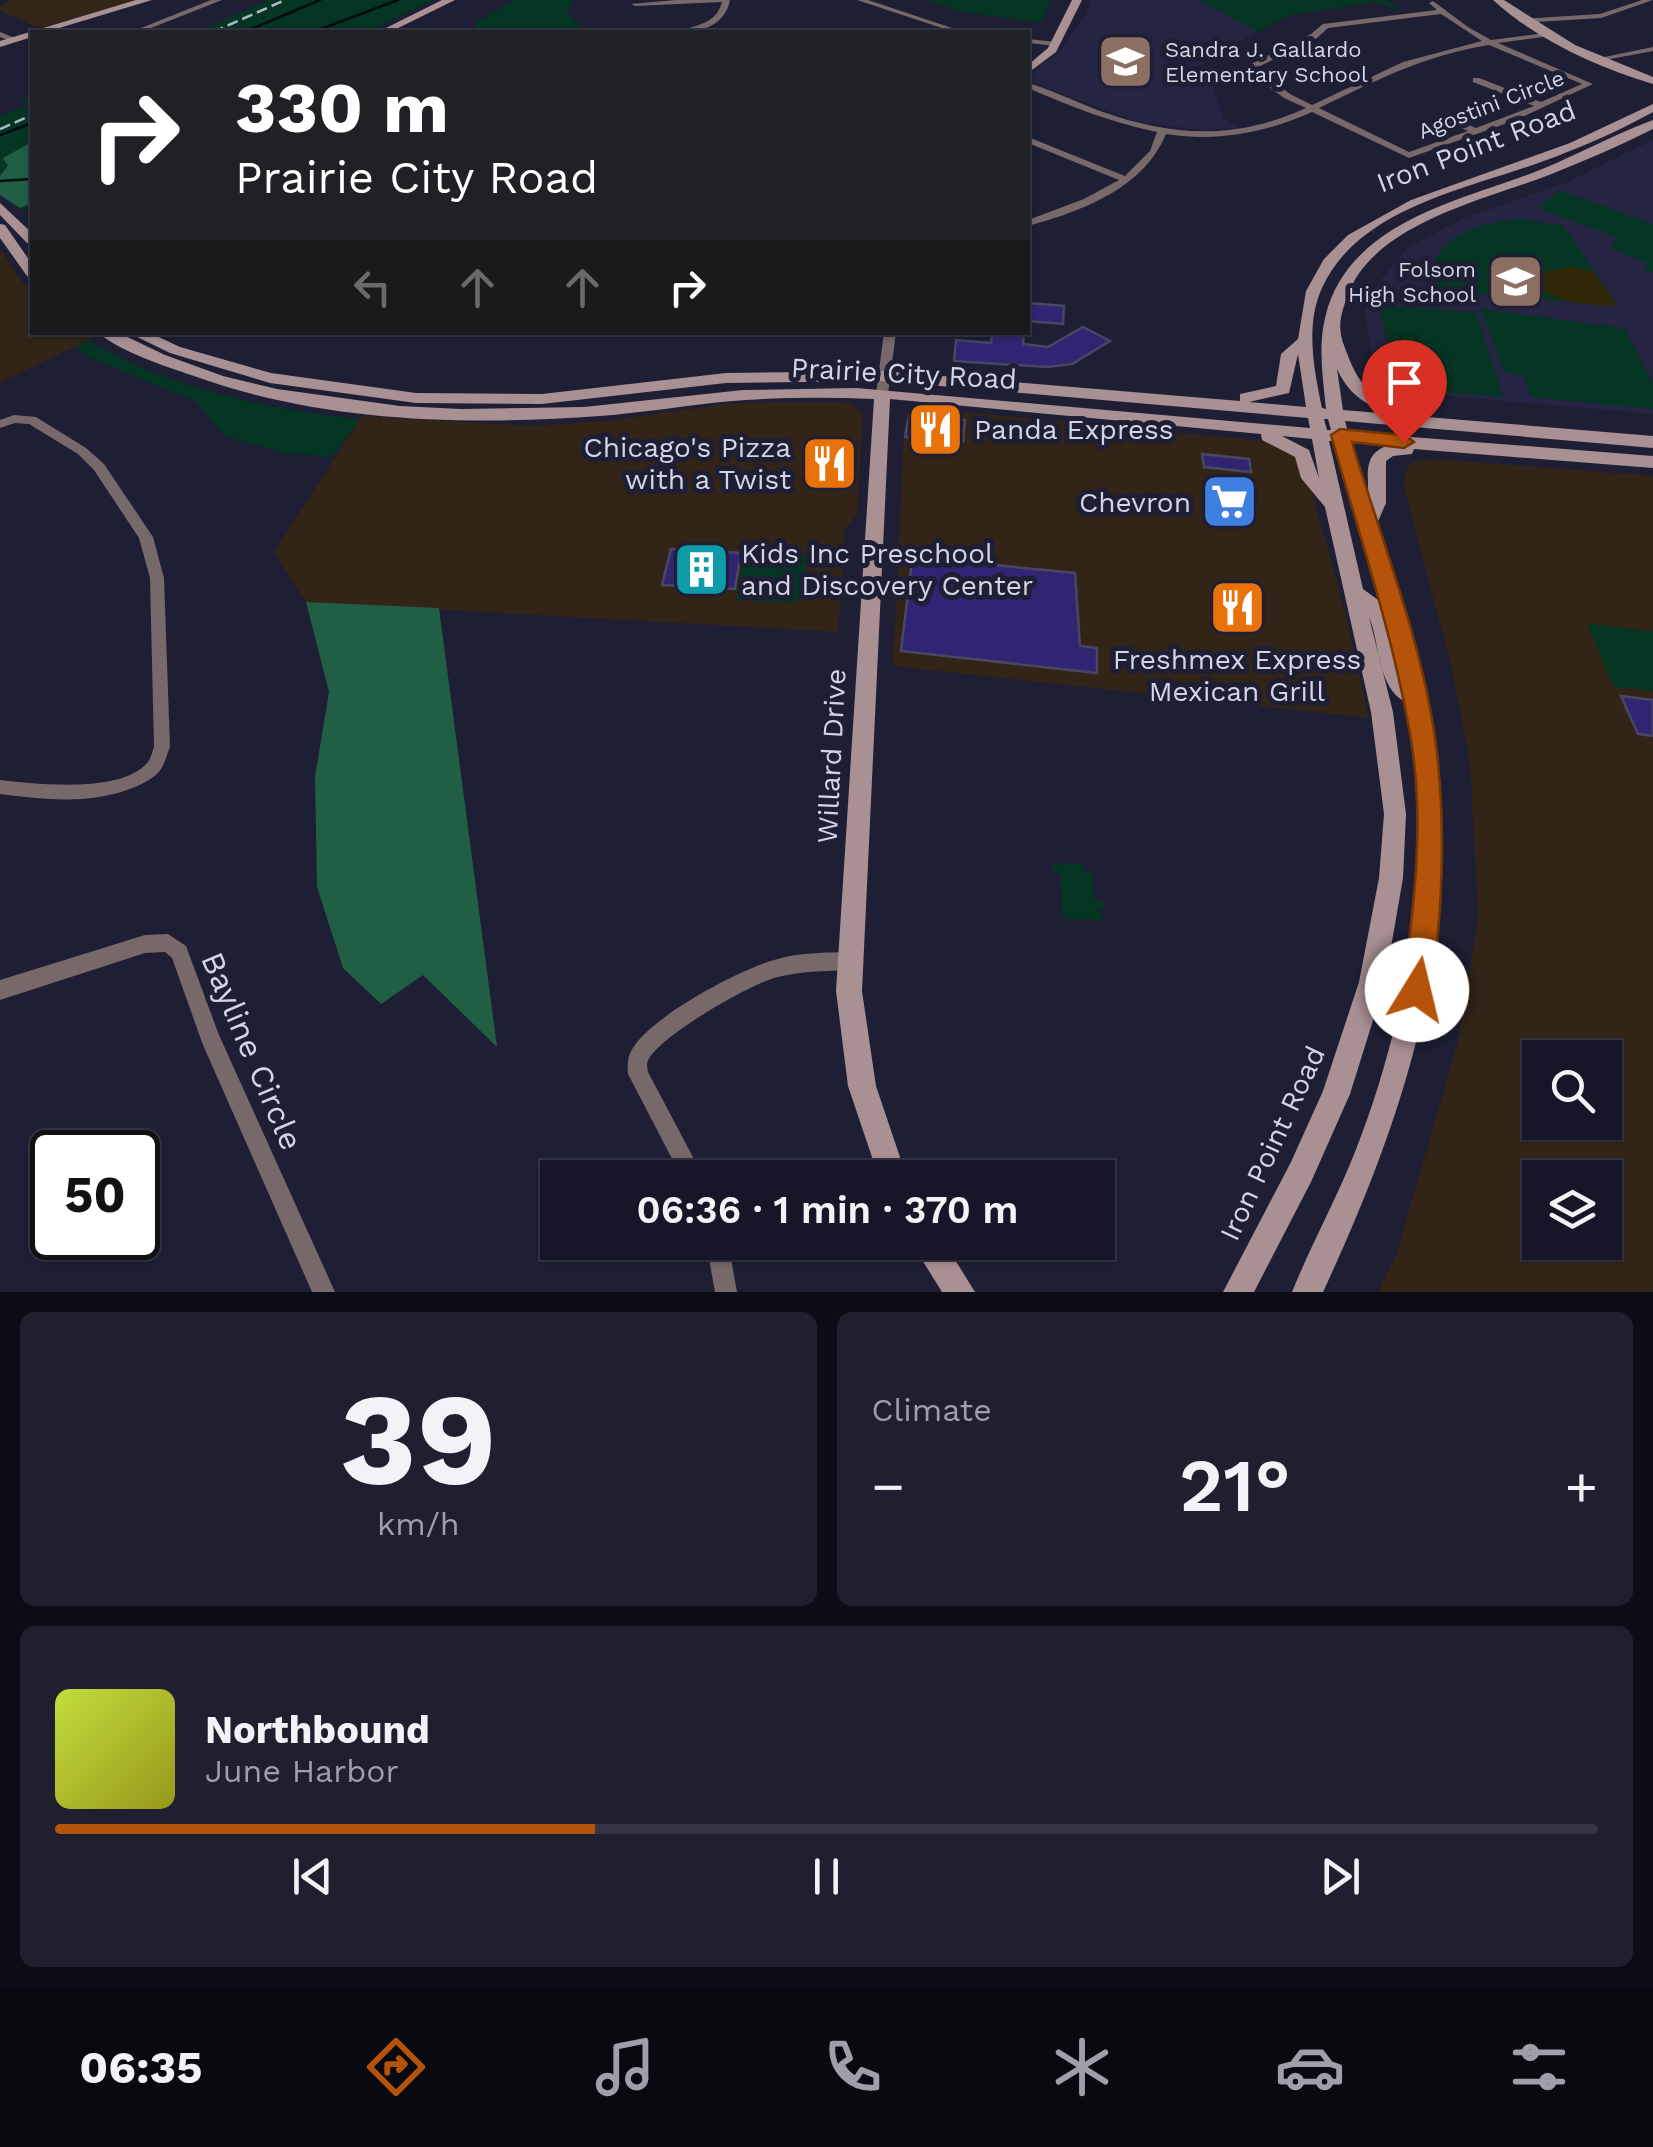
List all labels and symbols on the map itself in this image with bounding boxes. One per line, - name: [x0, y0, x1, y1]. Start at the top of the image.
- school or university icon: Sandra J. Gallardo Elementary School: [1096, 32, 1156, 92]
- place label: Sandra J. Gallardo Elementary School: [1165, 37, 1368, 87]
- street label: Agostini Circle: [1415, 65, 1568, 144]
- street label: Iron Point Road: [1372, 93, 1580, 200]
- school or university icon: Folsom High School: [1485, 252, 1545, 312]
- place label: Folsom High School: [1348, 257, 1476, 307]
- pin: [1362, 340, 1447, 443]
- street label: Prairie City Road: [790, 351, 1018, 396]
- restaurant icon: Panda Express: [905, 399, 965, 459]
- place label: Panda Express: [974, 413, 1174, 446]
- place label: Chicago's Pizza with a Twist: [584, 431, 791, 496]
- restaurant icon: Chicago's Pizza with a Twist: [800, 433, 860, 493]
- supermarket icon: Chevron: [1200, 472, 1260, 532]
- place label: Chevron: [1079, 486, 1191, 519]
- place label: Kids Inc Preschool and Discovery Center: [741, 537, 1033, 602]
- building icon: Kids Inc Preschool and Discovery Center: [672, 539, 732, 599]
- restaurant icon: Freshmex Express Mexican Grill: [1207, 578, 1267, 638]
- place label: Freshmex Express Mexican Grill: [1113, 643, 1361, 708]
- street label: Willard Drive: [810, 668, 853, 844]
- position arrow: [1365, 938, 1469, 1042]
- street label: Bayline Circle: [193, 946, 311, 1156]
- street label: Iron Point Road: [1213, 1041, 1332, 1246]
- speed limit sign: 50: [30, 1130, 160, 1260]

